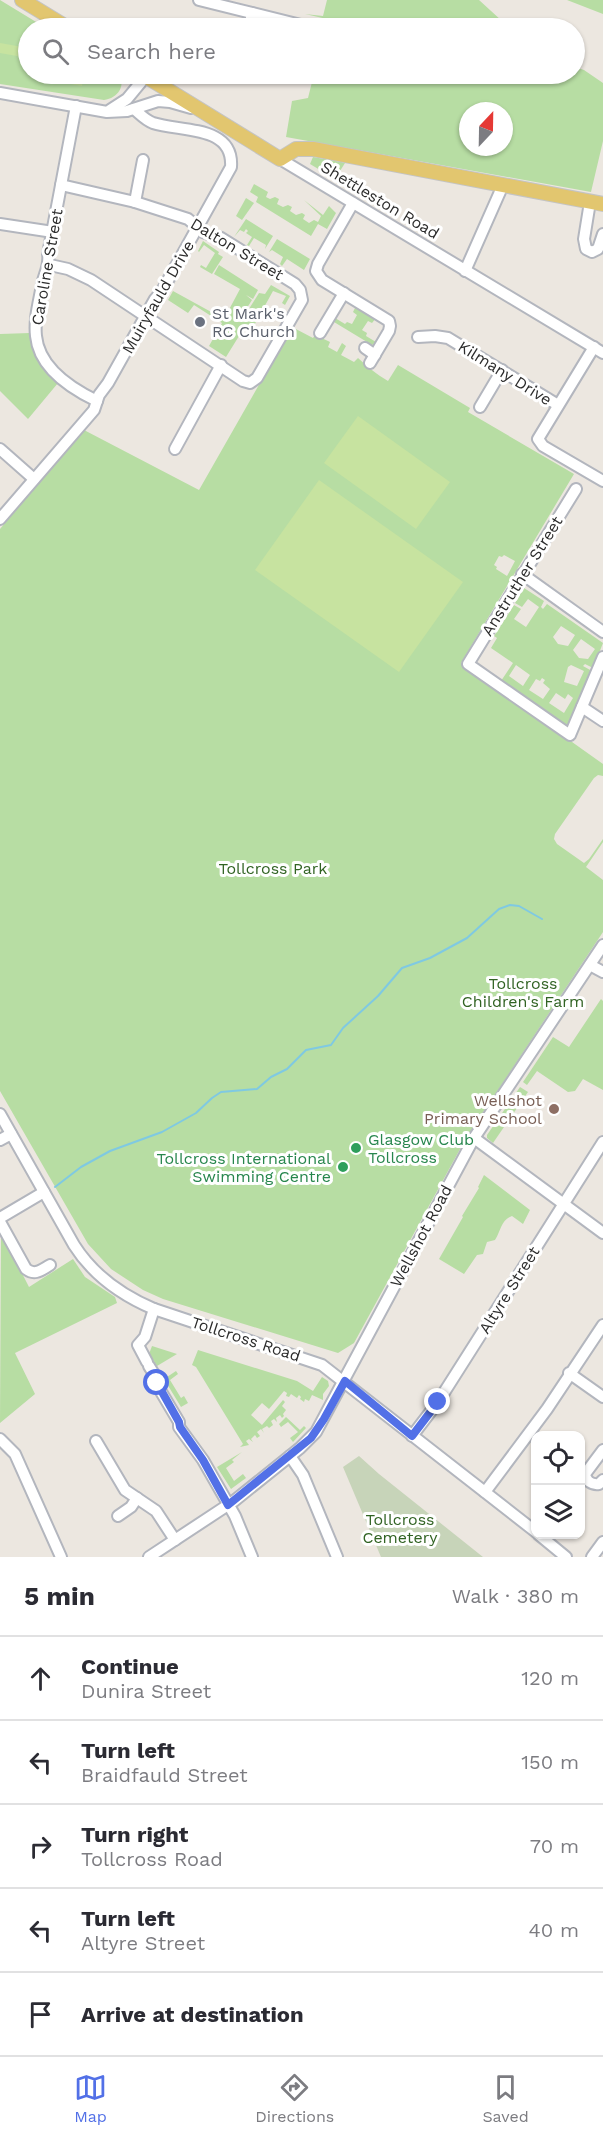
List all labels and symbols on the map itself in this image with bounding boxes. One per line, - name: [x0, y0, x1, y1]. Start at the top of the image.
- north arrow: [459, 102, 513, 156]
- street label: Shettleston Road: [317, 157, 443, 243]
- street label: Caroline Street: [27, 207, 67, 327]
- street label: Dalton Street: [187, 214, 287, 284]
- street label: Muiryfauld Drive: [118, 237, 198, 357]
- place label: St Mark's RC Church: [212, 304, 295, 341]
- marker: St Mark's RC Church: [193, 315, 207, 329]
- street label: Kilmany Drive: [455, 337, 555, 409]
- street label: Anstruther Street: [477, 512, 567, 639]
- park label: Tollcross Park: [219, 859, 327, 878]
- park label: Tollcross Children's Farm: [462, 974, 584, 1011]
- place label: Wellshot Primary School: [424, 1091, 542, 1128]
- marker: Wellshot Primary School: [547, 1102, 561, 1116]
- place label: Glasgow Club Tollcross: [368, 1130, 474, 1167]
- marker: Glasgow Club Tollcross: [349, 1141, 363, 1155]
- place label: Tollcross International Swimming Centre: [157, 1149, 331, 1186]
- marker: Tollcross International Swimming Centre: [336, 1160, 350, 1174]
- street label: Wellshot Road: [386, 1182, 456, 1290]
- street label: Altyre Street: [475, 1243, 544, 1337]
- street label: Tollcross Road: [189, 1312, 303, 1366]
- route start: [143, 1369, 169, 1395]
- route end: [424, 1388, 450, 1414]
- park label: Tollcross Cemetery: [362, 1510, 438, 1547]

